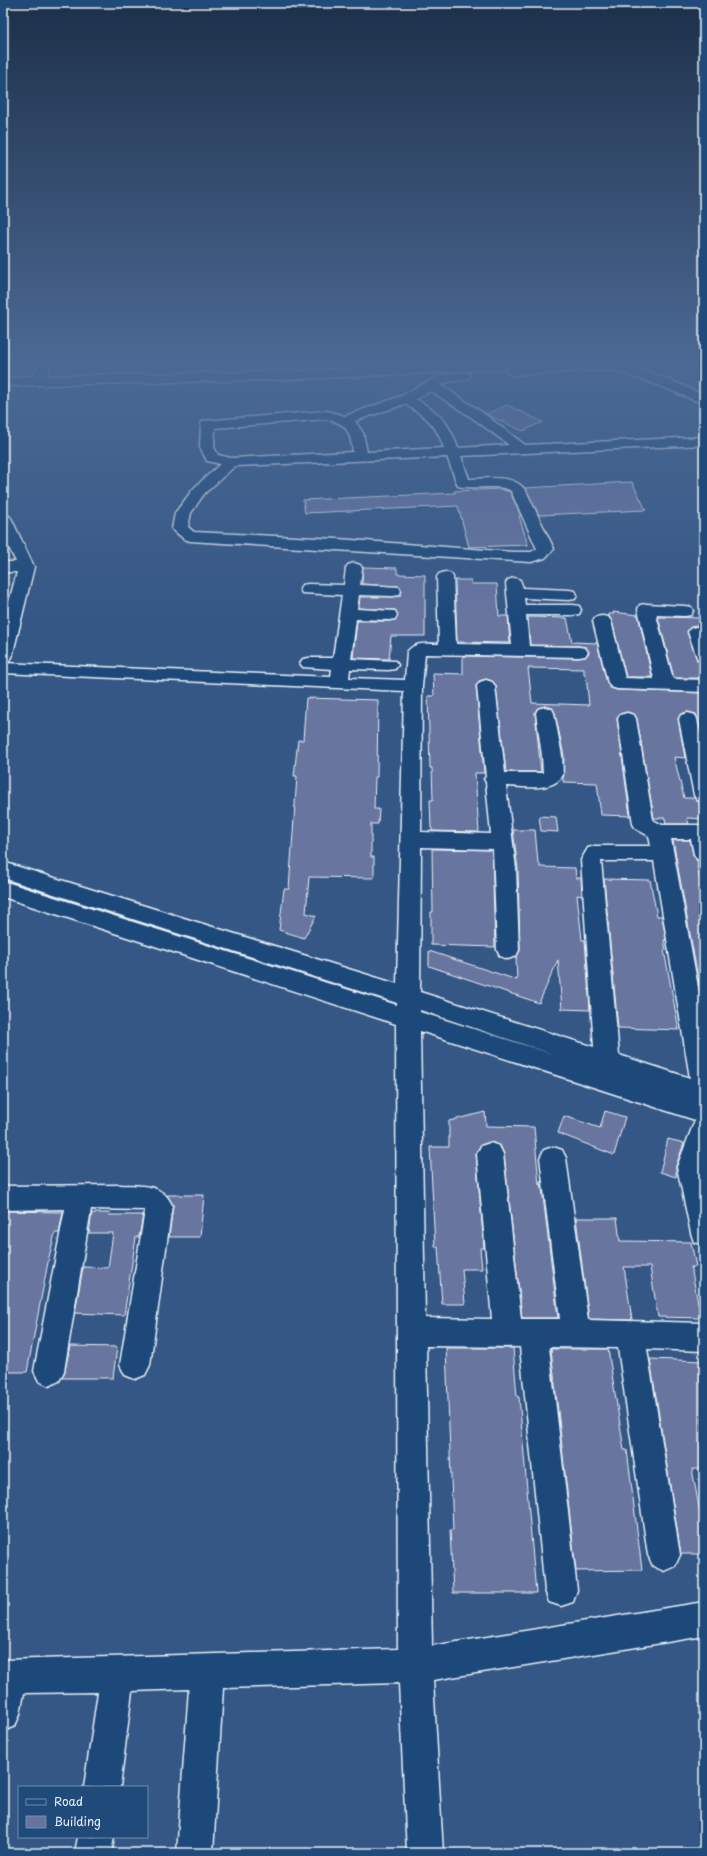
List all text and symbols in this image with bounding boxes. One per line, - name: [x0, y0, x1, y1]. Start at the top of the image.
- legend: [18, 1786, 148, 1838]
- text: Road: [54, 1792, 83, 1810]
- text: Building: [54, 1812, 101, 1830]

